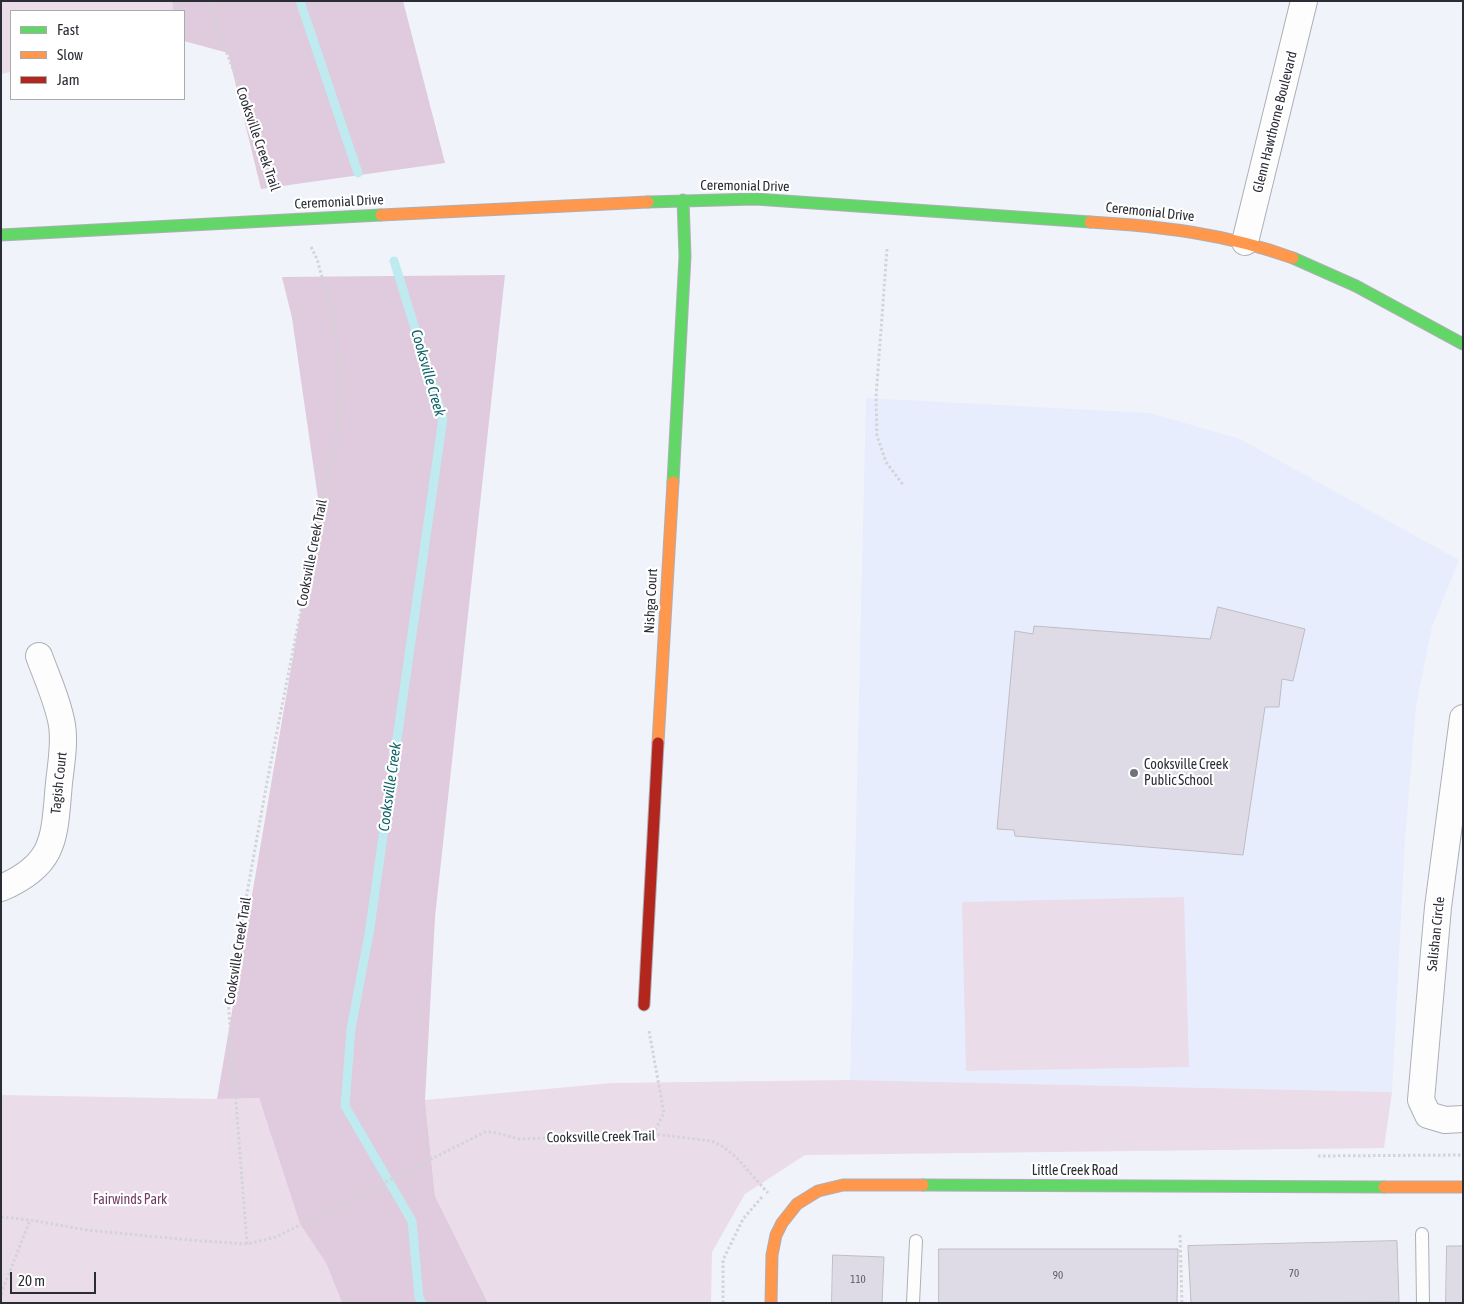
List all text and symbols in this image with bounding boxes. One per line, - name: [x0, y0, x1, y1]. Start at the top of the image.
- legend: [10, 10, 185, 100]
- text: Fast: [57, 21, 79, 38]
- text: Slow: [57, 46, 83, 63]
- street label: Glenn Hawthorne Boulevard: [1249, 50, 1301, 194]
- text: Jam: [57, 71, 80, 88]
- street label: Cooksville Creek Trail: [232, 85, 284, 193]
- street label: Ceremonial Drive: [700, 177, 790, 195]
- street label: Ceremonial Drive: [294, 191, 384, 213]
- street label: Ceremonial Drive: [1105, 199, 1195, 225]
- water label: Cooksville Creek: [407, 327, 449, 419]
- street label: Cooksville Creek Trail: [293, 498, 331, 608]
- street label: Nishga Court: [641, 568, 661, 634]
- water label: Cooksville Creek: [375, 741, 405, 833]
- street label: Tagish Court: [47, 751, 71, 815]
- place label: Cooksville Creek Public School: [1144, 757, 1228, 790]
- marker: Cooksville Creek Public School: [1128, 767, 1140, 779]
- street label: Cooksville Creek Trail: [221, 896, 255, 1006]
- street label: Salishan Circle: [1424, 896, 1448, 972]
- street label: Cooksville Creek Trail: [546, 1128, 656, 1146]
- street label: Little Creek Road: [1032, 1163, 1118, 1179]
- park label: Fairwinds Park: [93, 1192, 167, 1208]
- scale bar: [12, 1262, 99, 1294]
- house number: 70: [1289, 1267, 1299, 1281]
- house number: 90: [1053, 1269, 1063, 1283]
- text: 20 m: [18, 1272, 45, 1289]
- house number: 110: [850, 1273, 866, 1287]

